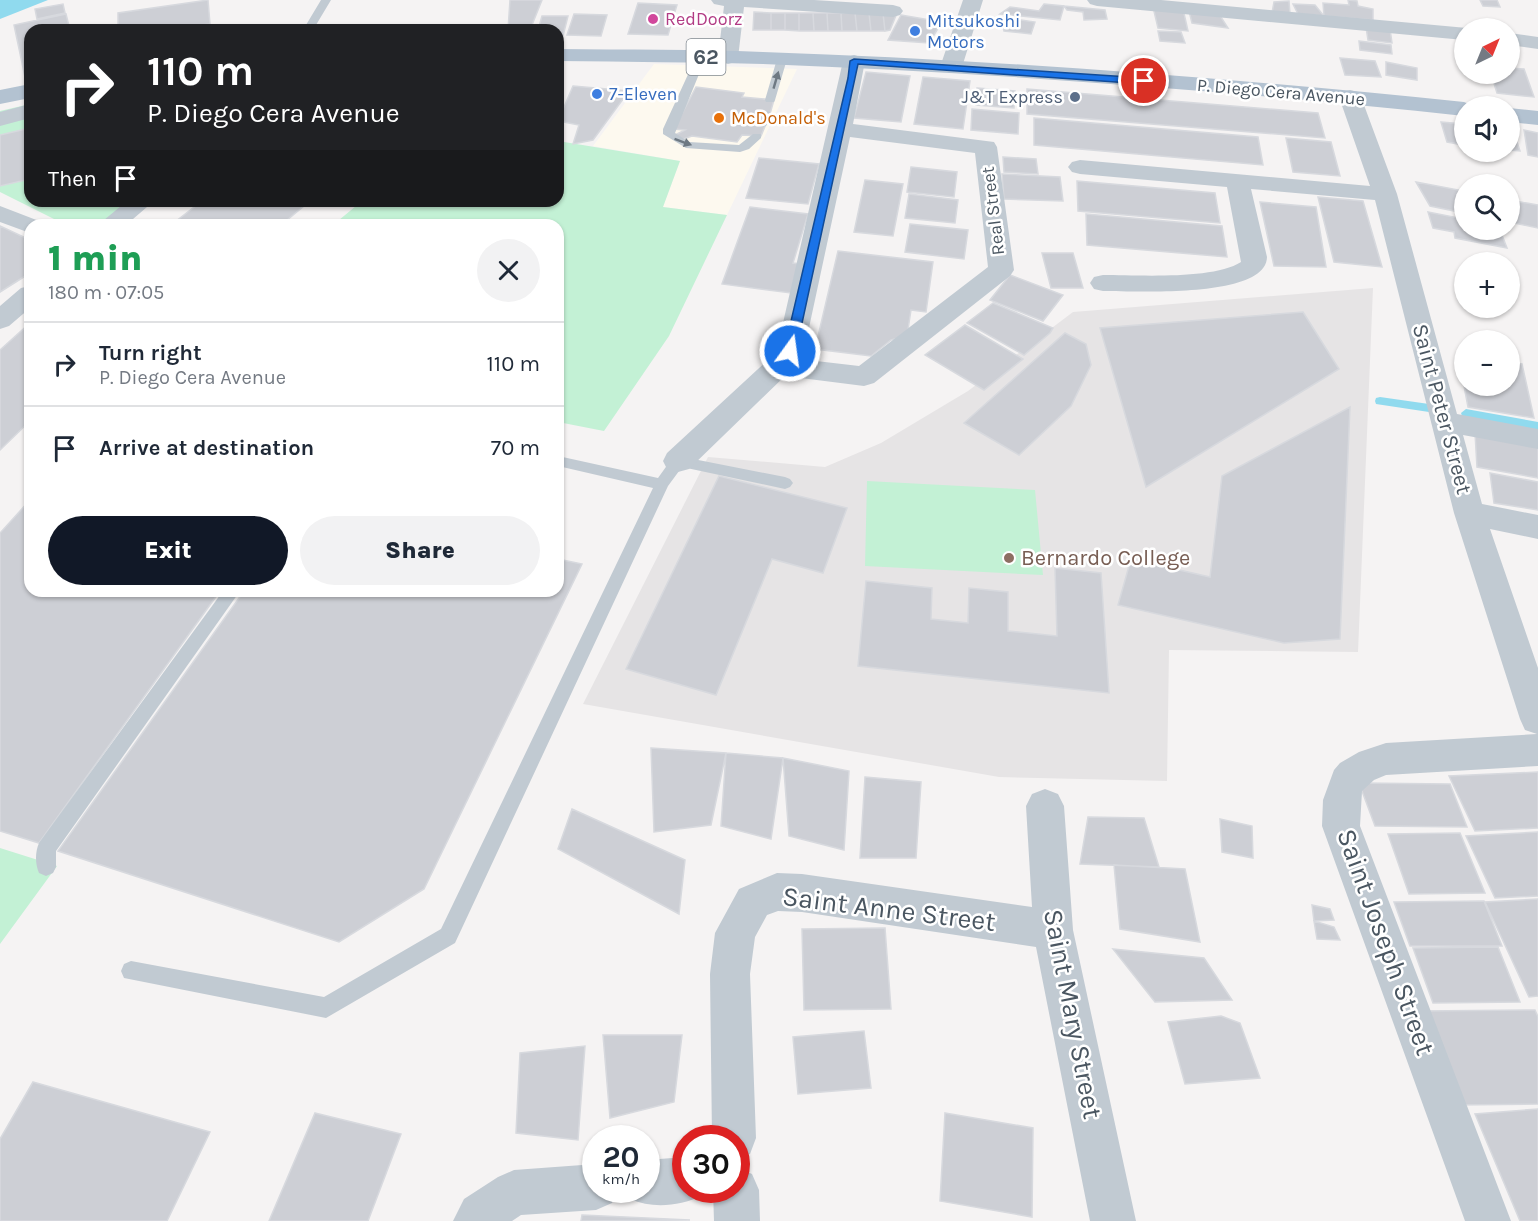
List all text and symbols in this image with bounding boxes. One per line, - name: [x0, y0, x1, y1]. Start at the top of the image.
- place label: RedDoorz: [665, 8, 743, 30]
- place label: Mitsukoshi Motors: [927, 10, 1020, 53]
- marker: RedDoorz: [646, 12, 660, 26]
- north arrow: [1454, 18, 1520, 84]
- map controls: [1454, 18, 1520, 396]
- marker: Mitsukoshi Motors: [908, 24, 922, 38]
- road number: 62: [686, 39, 726, 75]
- text: 110 m: [147, 46, 254, 96]
- icon: right: [48, 48, 126, 126]
- pin: [1118, 55, 1169, 106]
- icon: arrive: [1127, 64, 1160, 97]
- one-way arrow: [772, 70, 781, 88]
- street label: P. Diego Cera Avenue: [1196, 74, 1366, 110]
- place label: 7-Eleven: [609, 83, 677, 105]
- place label: J&T Express: [961, 86, 1063, 108]
- marker: 7-Eleven: [590, 87, 604, 101]
- marker: J&T Express: [1068, 90, 1082, 104]
- button: sound: [1454, 96, 1520, 162]
- text: P. Diego Cera Avenue: [147, 97, 400, 129]
- place label: McDonald's: [731, 107, 826, 129]
- marker: McDonald's: [712, 111, 726, 125]
- one-way arrow: [674, 137, 692, 147]
- icon: arrive: [109, 162, 142, 195]
- street label: Real Street: [977, 165, 1009, 256]
- text: Then: [48, 166, 97, 192]
- button: search: [1454, 174, 1520, 240]
- text: 1 min: [48, 237, 142, 279]
- button: close: [477, 239, 540, 302]
- button: +: [1454, 252, 1520, 318]
- text: 180 m · 07:05: [48, 281, 164, 304]
- position arrow: [758, 319, 822, 383]
- street label: Saint Peter Street: [1407, 321, 1477, 497]
- button: −: [1454, 330, 1520, 396]
- text: Turn right: [99, 340, 202, 366]
- icon: right: [48, 348, 81, 381]
- text: 110 m: [487, 351, 540, 377]
- text: P. Diego Cera Avenue: [99, 366, 286, 389]
- icon: arrive: [48, 432, 81, 465]
- text: Arrive at destination: [99, 435, 314, 461]
- text: 70 m: [491, 435, 540, 461]
- button: Exit: [48, 516, 288, 585]
- button: Share: [300, 516, 540, 585]
- place label: Bernardo College: [1021, 545, 1190, 571]
- marker: Bernardo College: [1002, 551, 1016, 565]
- street label: Saint Joseph Street: [1330, 825, 1442, 1059]
- street label: Saint Anne Street: [781, 880, 997, 938]
- street label: Saint Mary Street: [1037, 907, 1109, 1121]
- speed limit sign: 30: [672, 1125, 750, 1203]
- text: 20: [602, 1139, 640, 1175]
- text: km/h: [602, 1170, 640, 1188]

